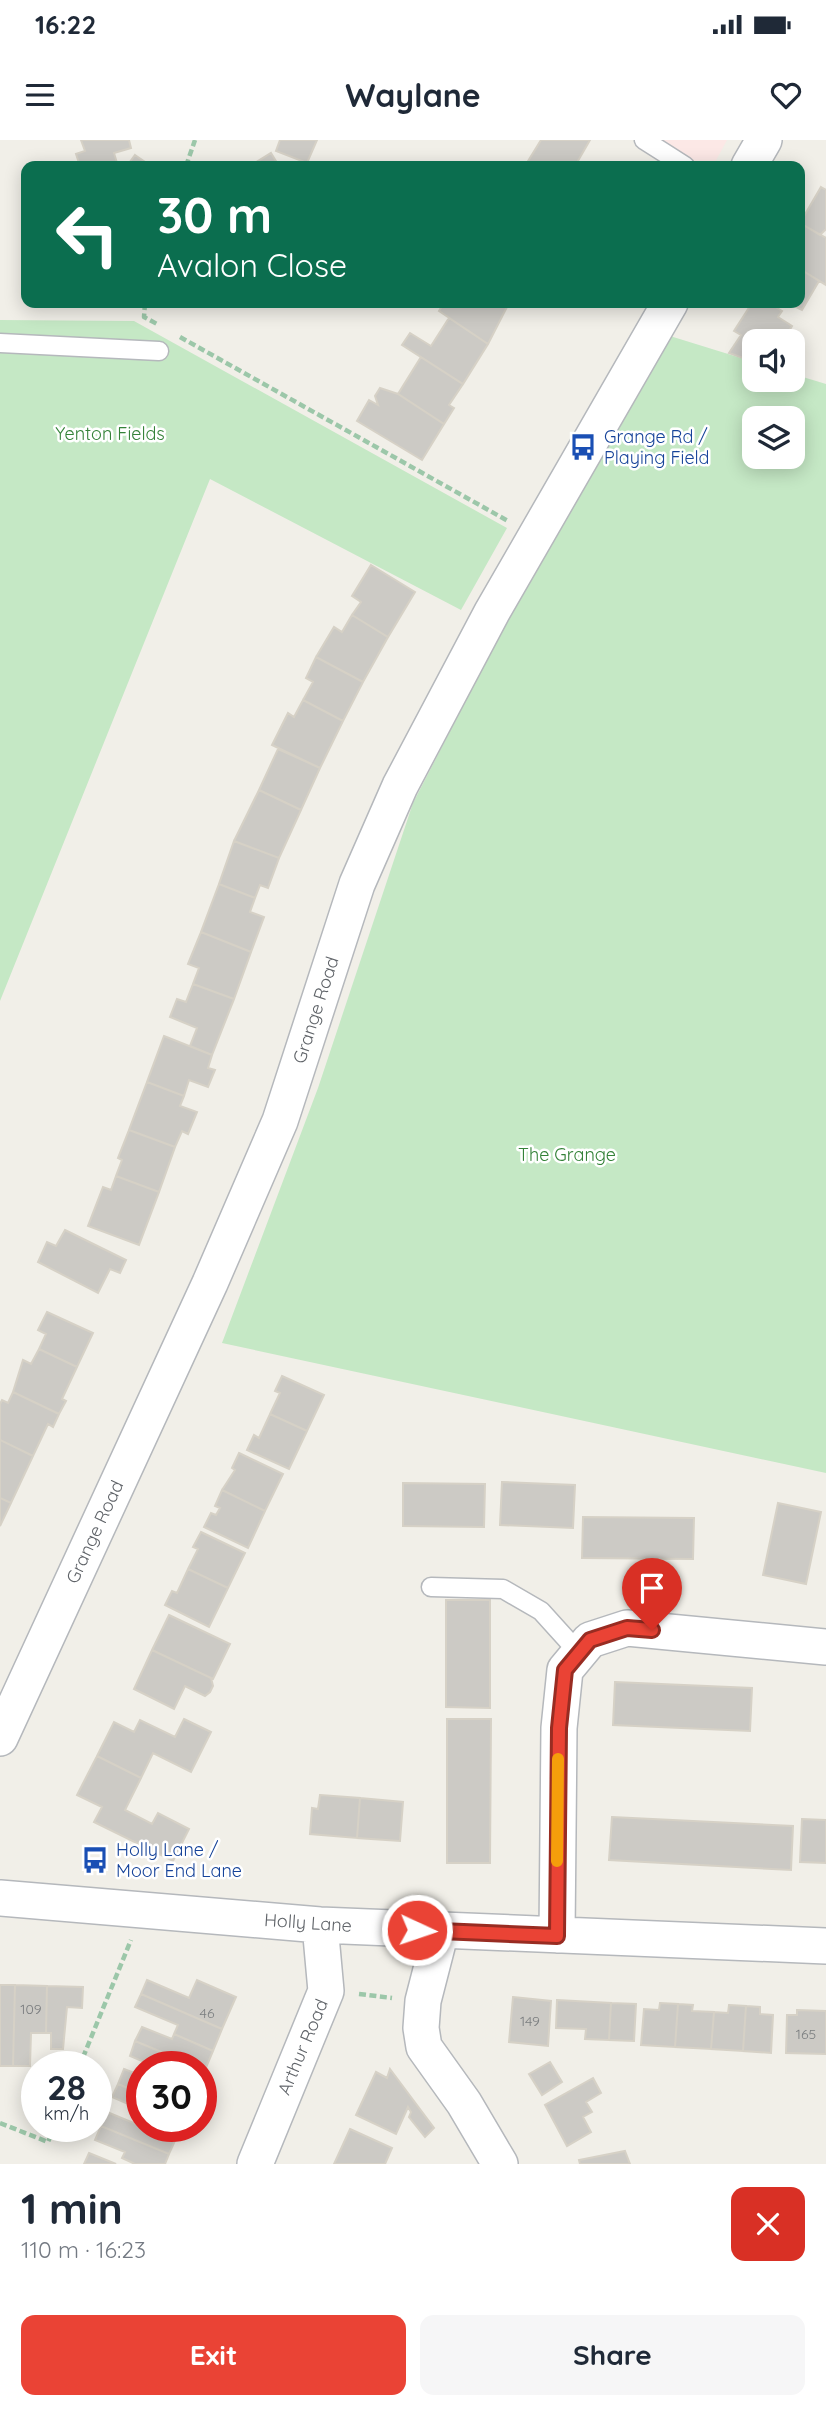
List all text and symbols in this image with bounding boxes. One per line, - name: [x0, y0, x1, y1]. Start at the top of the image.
- text: 16:22: [35, 8, 96, 41]
- text: Waylane: [345, 75, 481, 115]
- icon: menu: [21, 76, 59, 114]
- icon: heart: [767, 76, 805, 114]
- text: 30 m: [157, 184, 272, 245]
- icon: left: [42, 189, 133, 280]
- text: Avalon Close: [157, 245, 347, 285]
- map controls: [742, 329, 805, 469]
- button: sound: [742, 329, 805, 392]
- button: layers: [742, 406, 805, 469]
- park label: Yenton Fields: [55, 422, 165, 445]
- place label: Grange Rd / Playing Field: [604, 425, 709, 469]
- bus stop icon: Grange Rd / Playing Field: [568, 432, 598, 462]
- street label: Grange Road: [287, 953, 344, 1066]
- park label: The Grange: [518, 1143, 616, 1166]
- street label: Grange Road: [61, 1477, 128, 1587]
- pin: [622, 1558, 682, 1630]
- icon: arrive: [633, 1569, 671, 1607]
- place label: Holly Lane / Moor End Lane: [116, 1838, 242, 1882]
- bus stop icon: Holly Lane / Moor End Lane: [80, 1845, 110, 1875]
- position arrow: [380, 1893, 454, 1967]
- street label: Holly Lane: [263, 1908, 353, 1937]
- street label: Arthur Road: [272, 1996, 333, 2098]
- house number: 109: [20, 2000, 42, 2018]
- house number: 46: [200, 2004, 215, 2022]
- house number: 149: [520, 2012, 540, 2030]
- house number: 165: [796, 2025, 816, 2043]
- speed limit sign: 30: [126, 2051, 217, 2142]
- text: 28: [47, 2065, 86, 2109]
- text: km/h: [44, 2102, 89, 2125]
- text: 1 min: [21, 2182, 123, 2235]
- button: close: [731, 2187, 805, 2261]
- text: 110 m · 16:23: [21, 2235, 146, 2264]
- button: Exit: [21, 2315, 406, 2395]
- button: Share: [420, 2315, 805, 2395]

